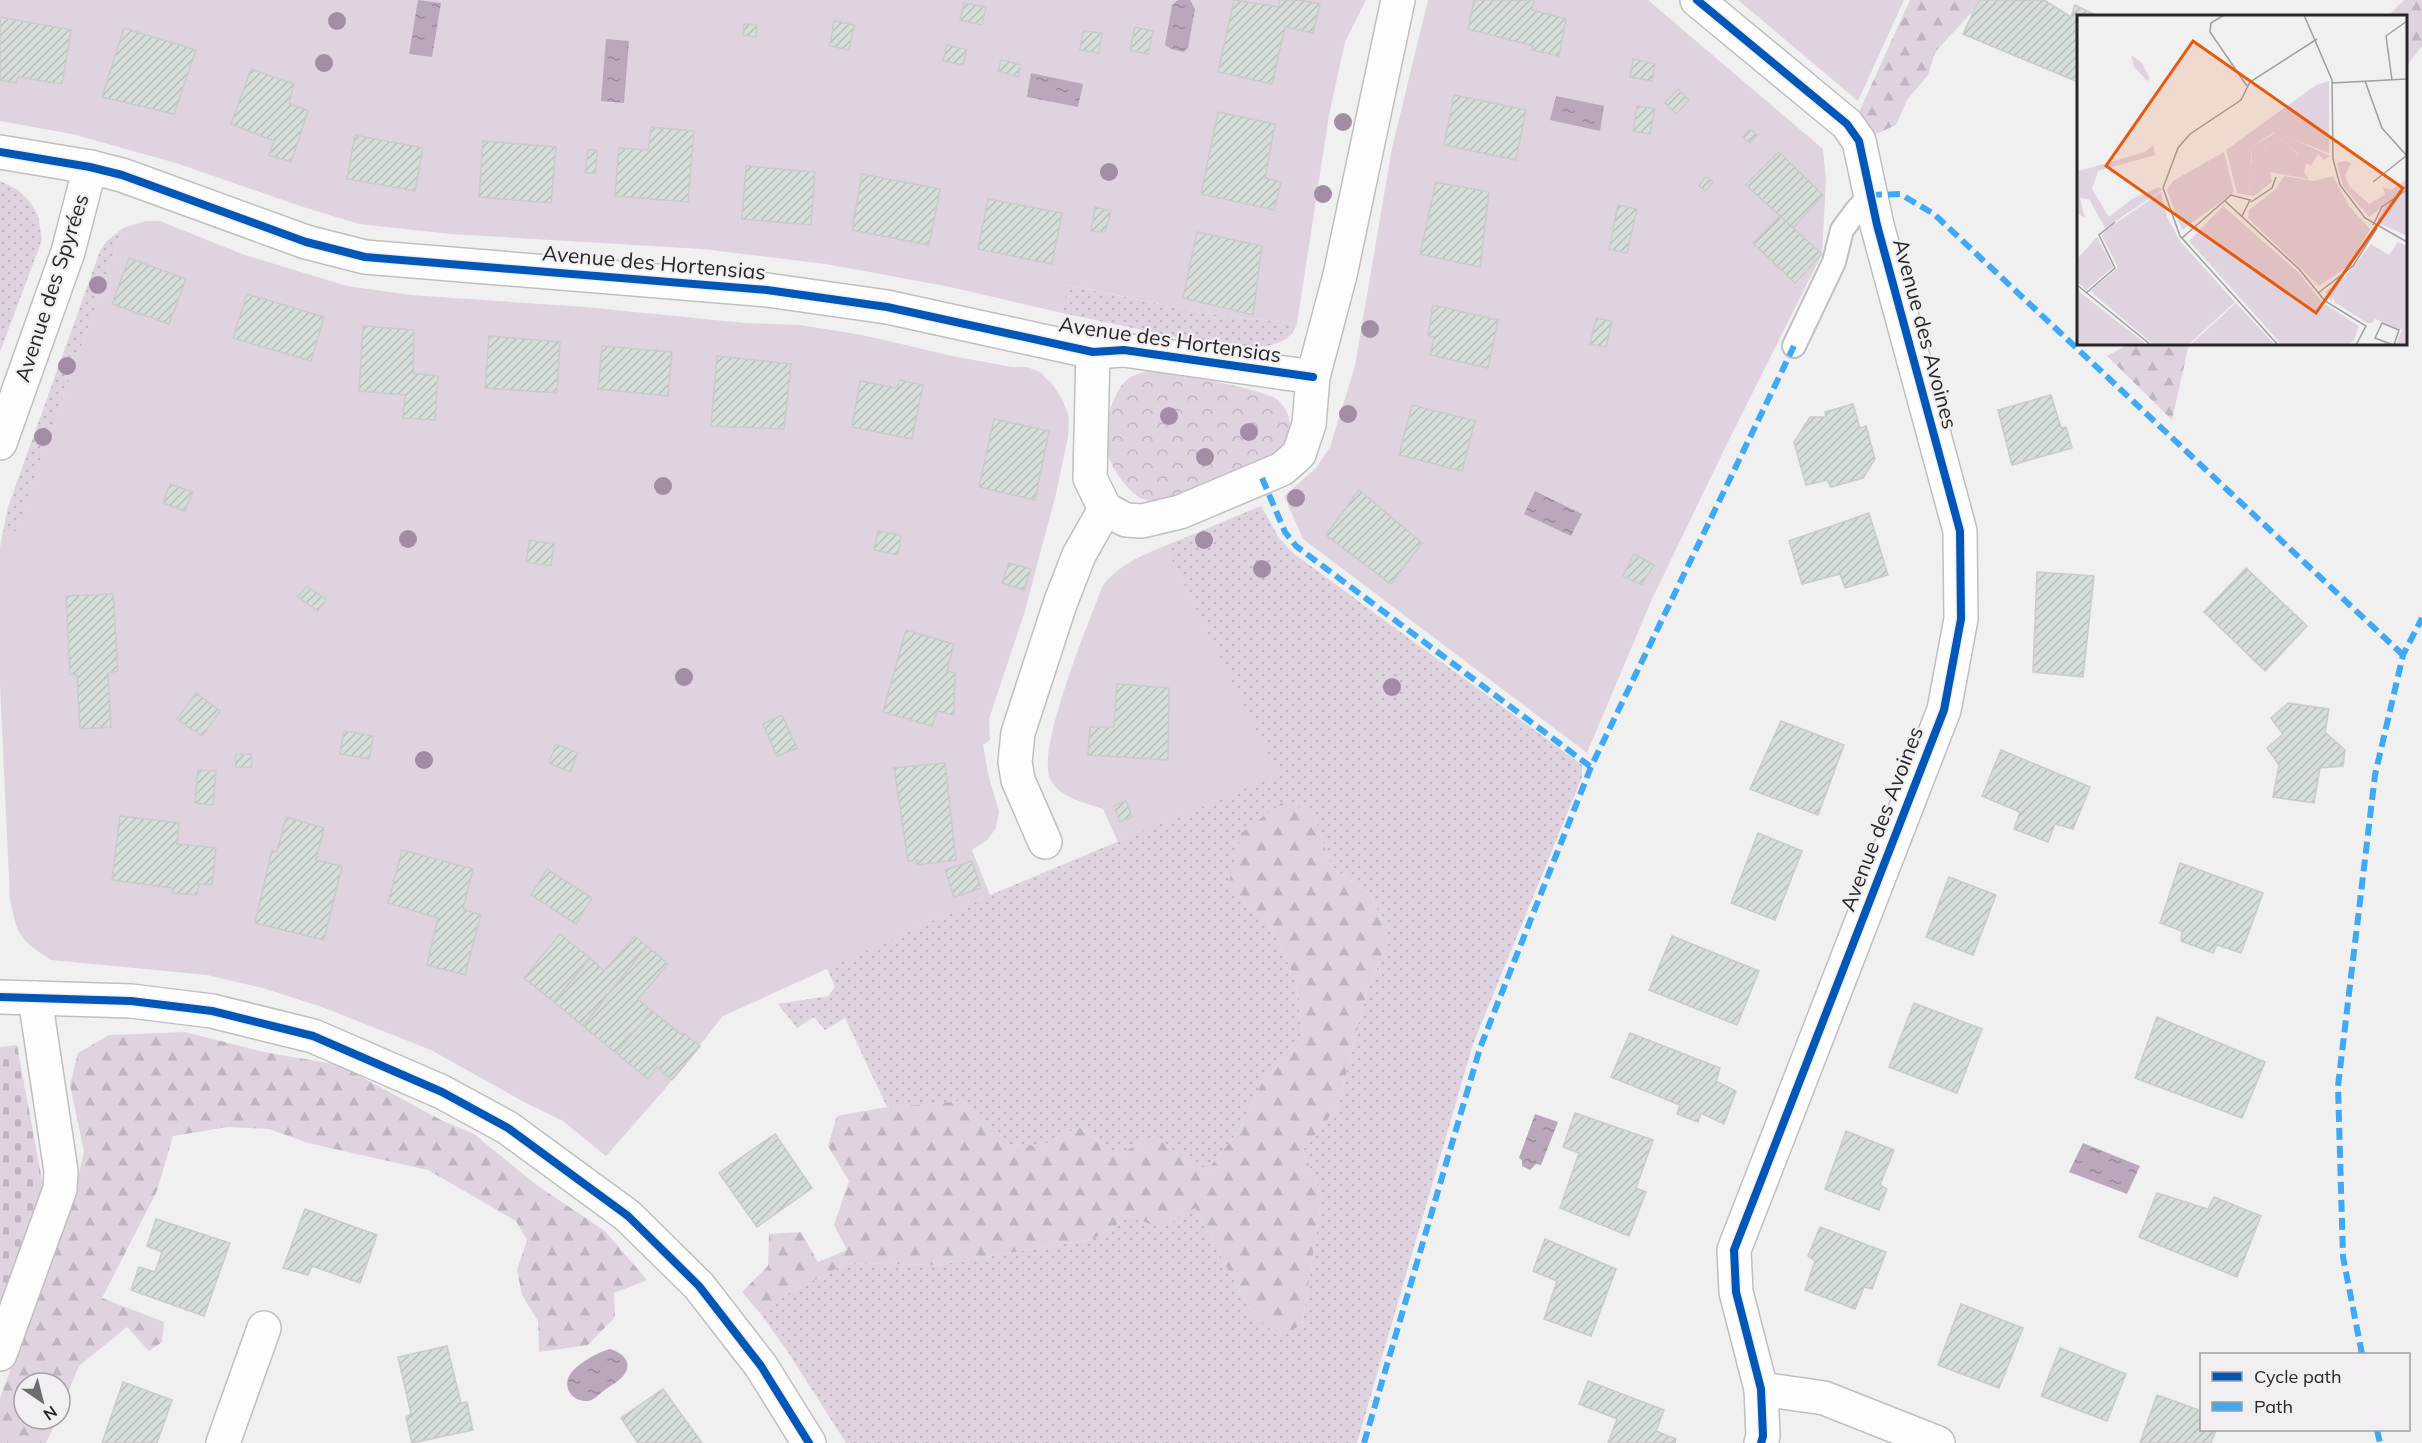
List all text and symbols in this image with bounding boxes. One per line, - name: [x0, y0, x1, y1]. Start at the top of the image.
- inset map: [2077, 15, 2407, 345]
- street label: Avenue des Spyrées: [8, 190, 94, 385]
- street label: Avenue des Avoines: [1888, 236, 1964, 432]
- street label: Avenue des Hortensias: [541, 239, 767, 285]
- street label: Avenue des Hortensias: [1057, 311, 1283, 367]
- street label: Avenue des Avoines: [1834, 723, 1928, 915]
- legend: [2200, 1353, 2410, 1431]
- text: Cycle path: [2254, 1365, 2341, 1388]
- north arrow: [12, 1371, 72, 1431]
- text: Path: [2254, 1395, 2293, 1418]
- text: N: [40, 1402, 61, 1425]

